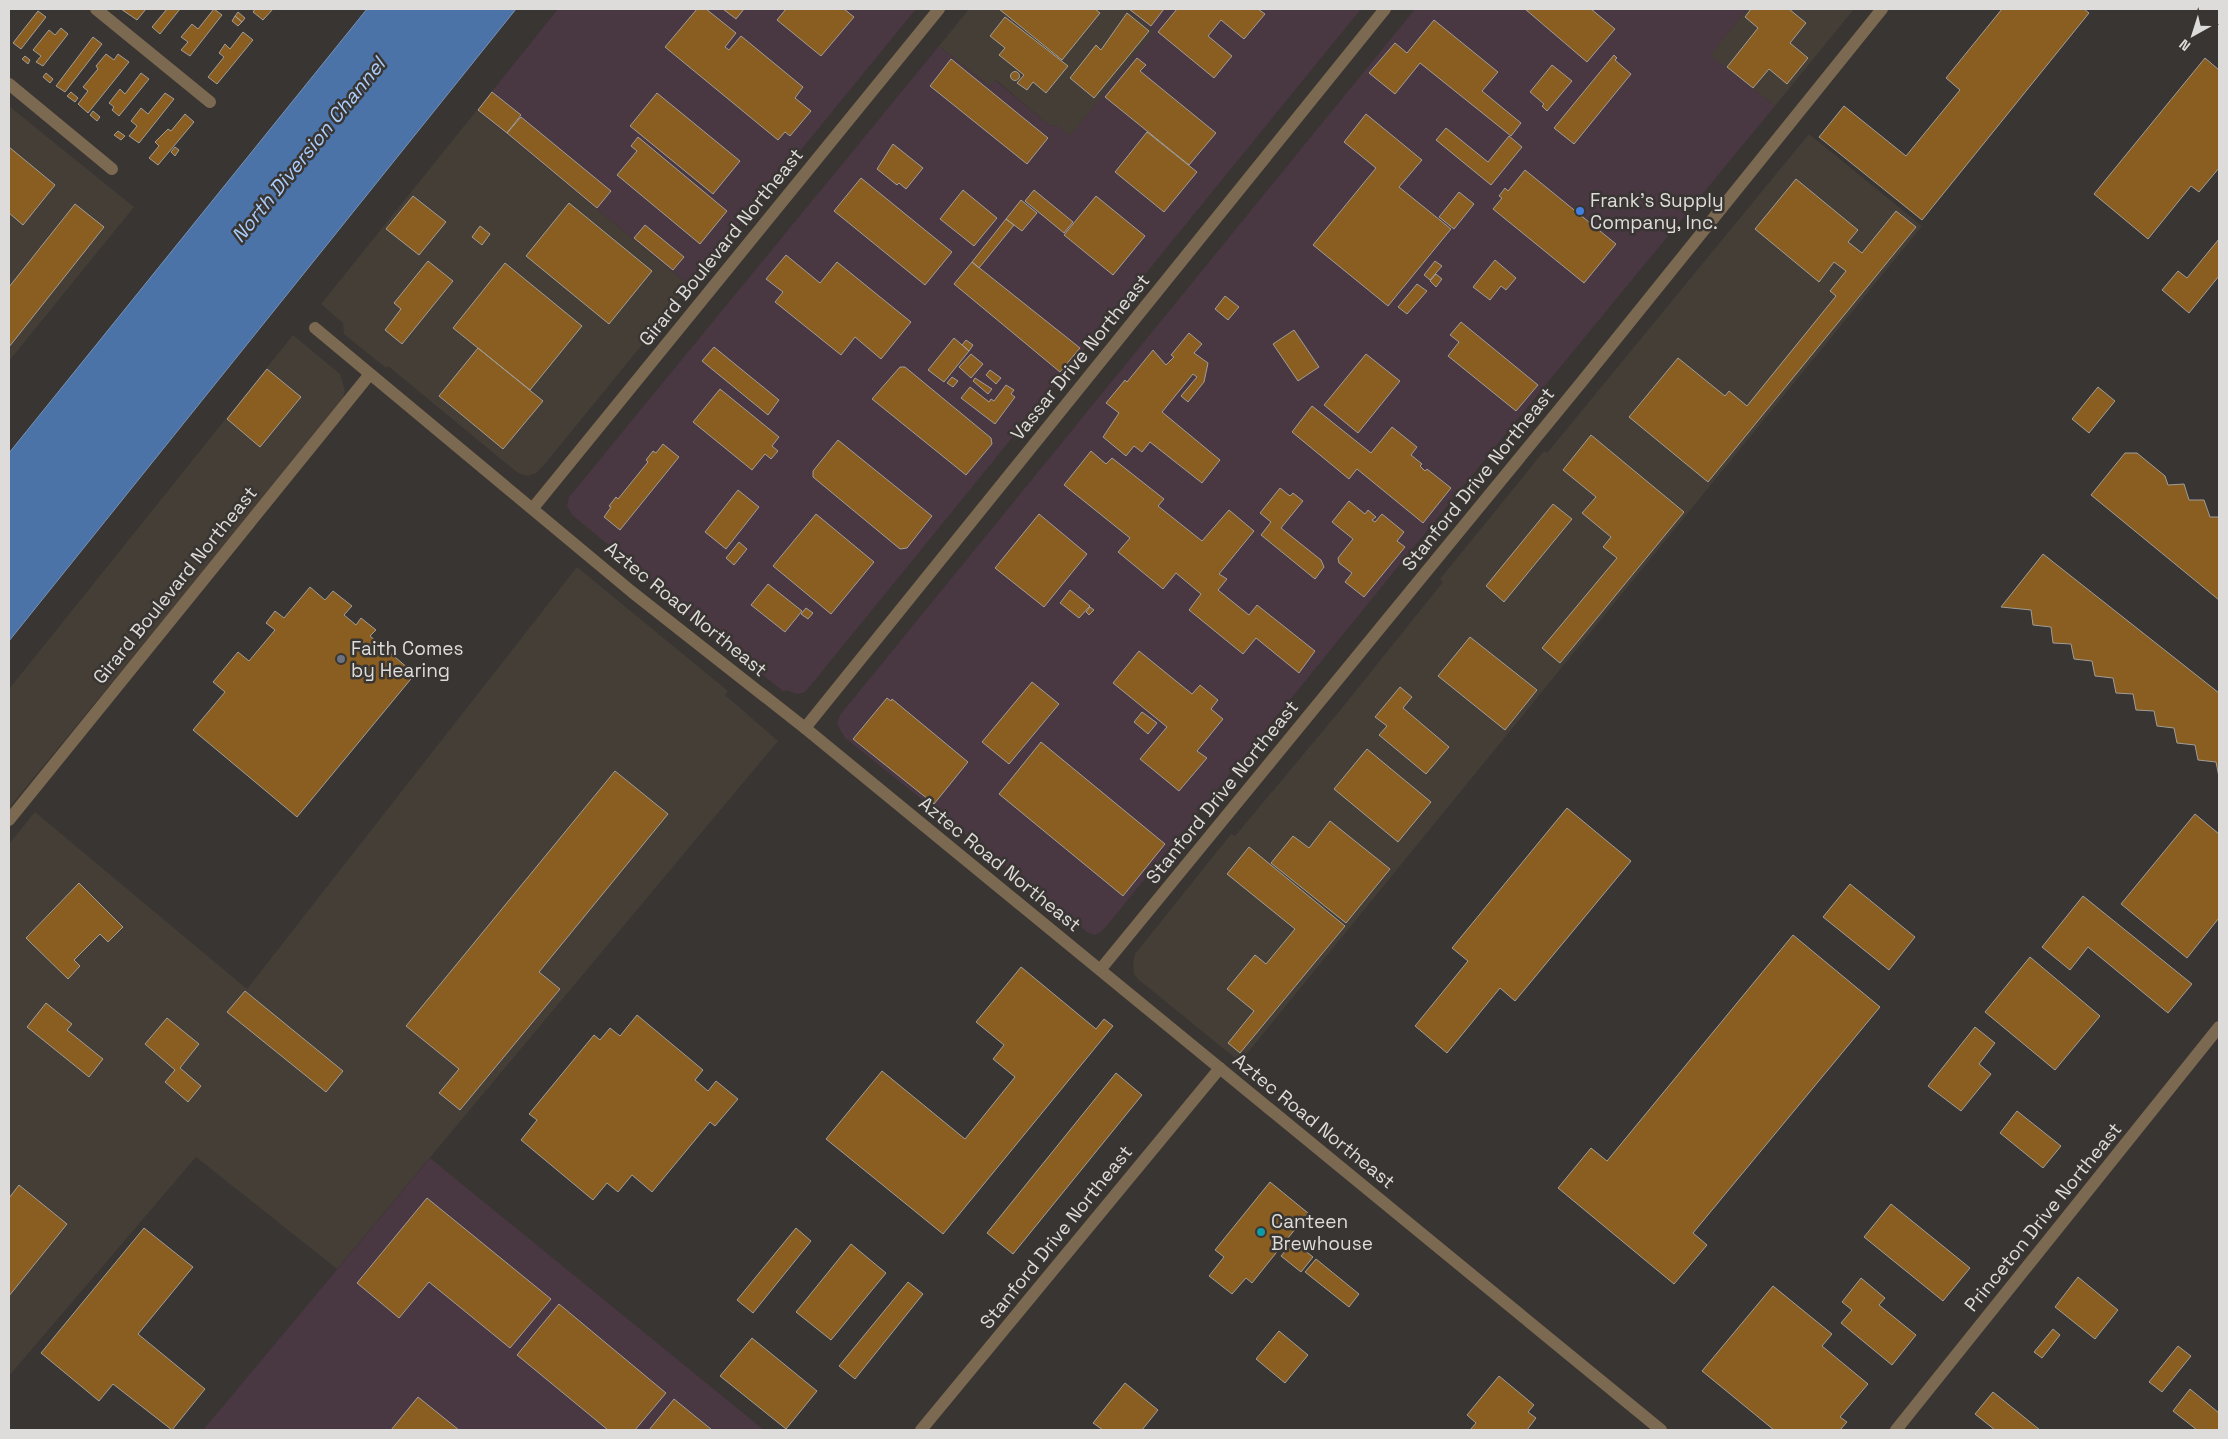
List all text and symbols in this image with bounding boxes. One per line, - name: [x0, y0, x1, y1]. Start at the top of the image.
- north arrow: [2168, 10, 2218, 60]
- text: N: [2176, 35, 2194, 55]
- water label: North Diversion Channel: [225, 51, 392, 248]
- street label: Girard Boulevard Northeast: [633, 143, 809, 351]
- place label: Frank's Supply Company, Inc.: [1590, 188, 1724, 235]
- marker: Frank's Supply Company, Inc.: [1574, 205, 1586, 217]
- street label: Vassar Drive Northeast: [1005, 268, 1155, 446]
- street label: Stanford Drive Northeast: [1396, 382, 1560, 576]
- street label: Girard Boulevard Northeast: [87, 481, 263, 689]
- street label: Aztec Road Northeast: [600, 536, 772, 682]
- place label: Faith Comes by Hearing: [351, 636, 464, 683]
- marker: Faith Comes by Hearing: [335, 653, 347, 665]
- street label: Stanford Drive Northeast: [1140, 695, 1304, 889]
- street label: Aztec Road Northeast: [914, 791, 1086, 937]
- street label: Aztec Road Northeast: [1228, 1048, 1400, 1194]
- street label: Princeton Drive Northeast: [1959, 1117, 2127, 1317]
- street label: Stanford Drive Northeast: [974, 1140, 1138, 1334]
- place label: Canteen Brewhouse: [1271, 1209, 1373, 1256]
- marker: Canteen Brewhouse: [1255, 1226, 1267, 1238]

